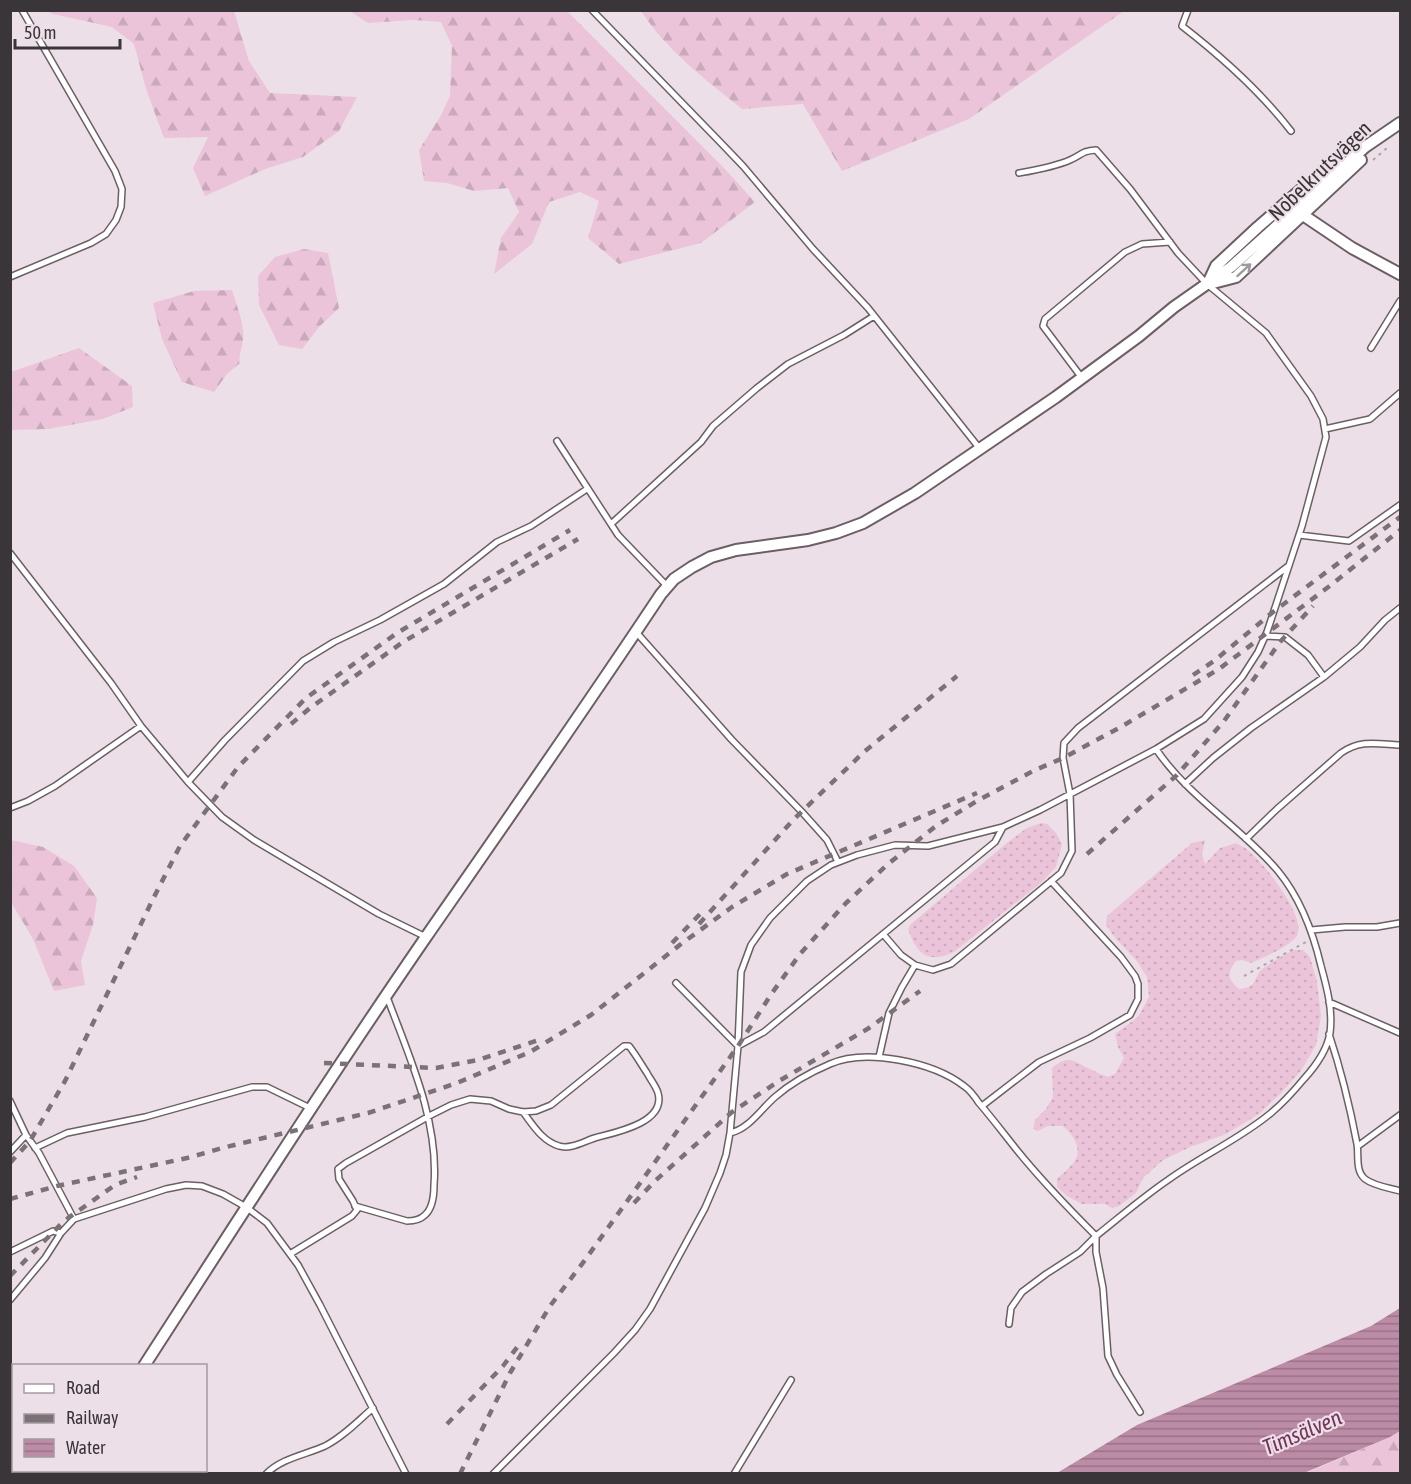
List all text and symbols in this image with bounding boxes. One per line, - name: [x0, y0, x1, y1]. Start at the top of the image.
- scale bar: [15, 12, 120, 50]
- text: 50 m: [24, 22, 56, 43]
- street label: Nobelkrutsvägen: [1263, 115, 1375, 225]
- one-way arrow: [1236, 263, 1251, 277]
- legend: [12, 1364, 207, 1472]
- text: Road: [66, 1377, 100, 1398]
- water label: Timsälven: [1259, 1404, 1346, 1460]
- text: Railway: [66, 1407, 118, 1428]
- text: Water: [66, 1437, 106, 1458]

